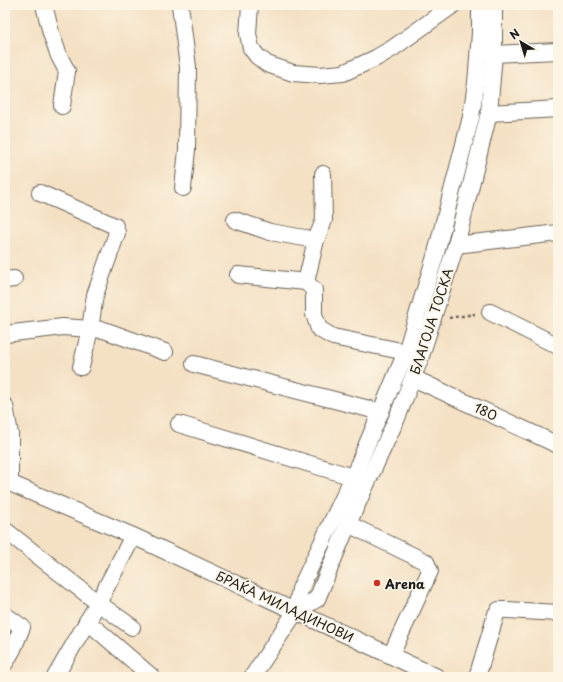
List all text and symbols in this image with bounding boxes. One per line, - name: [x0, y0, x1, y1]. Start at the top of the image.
- north arrow: [501, 22, 541, 62]
- text: N: [506, 24, 523, 43]
- street label: БЛАГОЈА ТОСКА: [405, 265, 457, 377]
- street label: 180: [471, 397, 501, 425]
- street label: БРАЌА МИЛАДИНОВИ: [213, 566, 357, 646]
- place label: Arena: [384, 574, 425, 593]
- marker: Arena: [372, 578, 382, 588]

